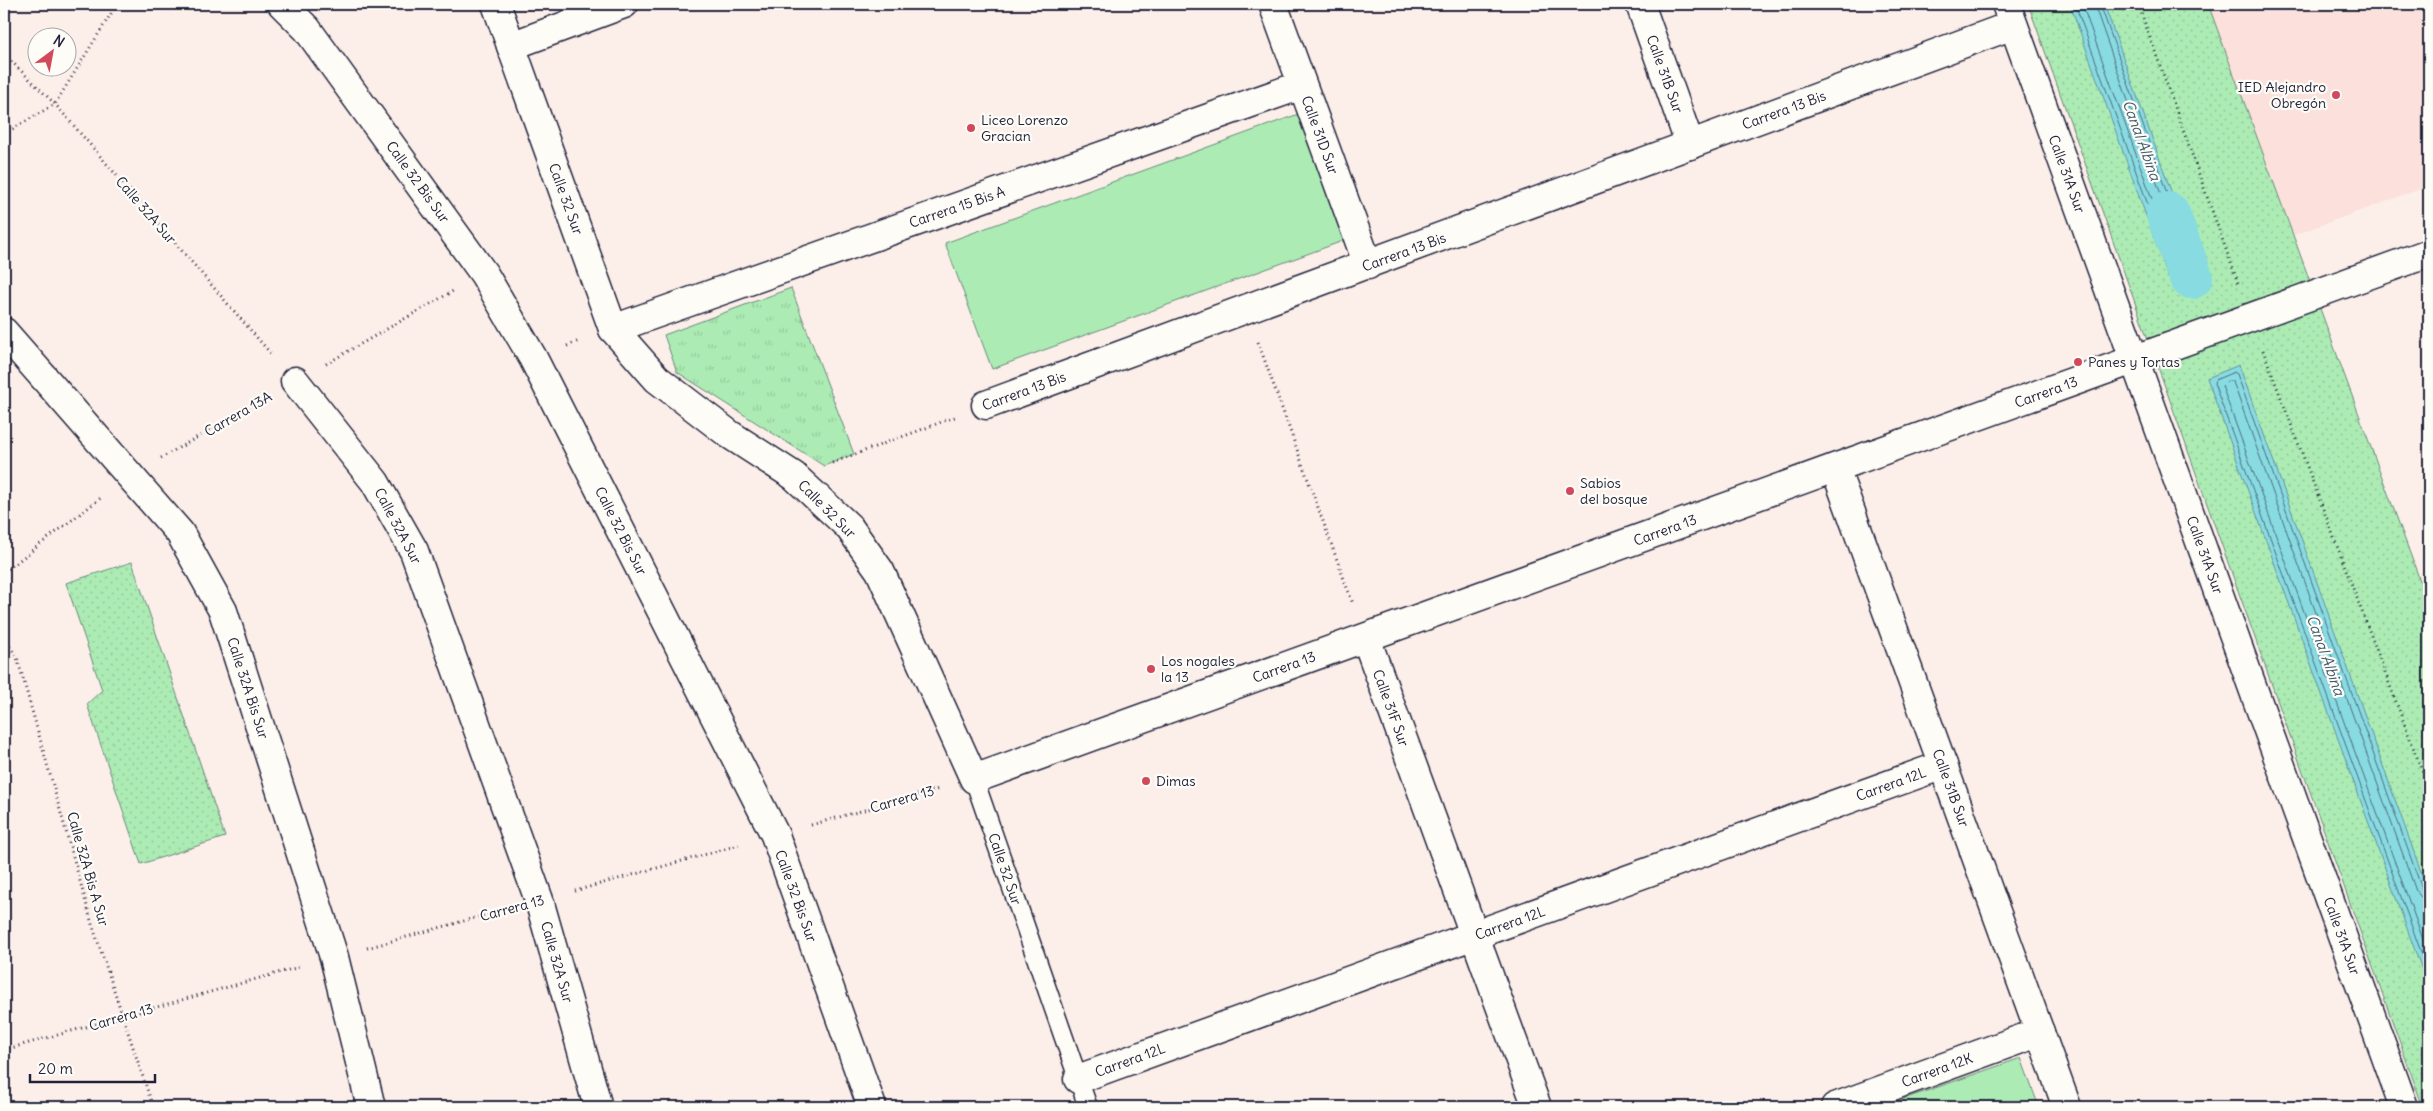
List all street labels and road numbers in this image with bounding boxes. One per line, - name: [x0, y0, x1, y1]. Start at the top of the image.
- street label: Calle 31B Sur: [1643, 32, 1688, 116]
- street label: Carrera 13 Bis: [1740, 86, 1828, 134]
- street label: Calle 31D Sur: [1297, 93, 1343, 177]
- street label: Calle 31A Sur: [2045, 133, 2090, 216]
- street label: Calle 32 Bis Sur: [382, 138, 454, 227]
- street label: Calle 32 Sur: [545, 161, 587, 238]
- street label: Calle 32A Sur: [112, 172, 180, 248]
- street label: Carrera 15 Bis A: [907, 182, 1007, 232]
- street label: Carrera 13 Bis: [1360, 228, 1448, 276]
- street label: Carrera 13 Bis: [980, 367, 1068, 415]
- street label: Carrera 13: [2012, 372, 2080, 412]
- street label: Carrera 13A: [201, 387, 275, 441]
- street label: Calle 32 Sur: [794, 476, 860, 542]
- street label: Calle 32 Bis Sur: [591, 484, 651, 578]
- street label: Calle 32A Sur: [370, 485, 426, 567]
- street label: Carrera 13: [1631, 510, 1699, 550]
- street label: Calle 31A Sur: [2183, 514, 2228, 597]
- street label: Calle 32A Bis Sur: [223, 635, 273, 741]
- street label: Carrera 13: [1250, 647, 1318, 687]
- street label: Calle 31F Sur: [1369, 667, 1413, 749]
- street label: Calle 31B Sur: [1929, 746, 1974, 830]
- street label: Carrera 12L: [1853, 763, 1929, 805]
- street label: Carrera 13: [868, 781, 936, 817]
- street label: Calle 32A Bis A Sur: [63, 810, 113, 929]
- street label: Calle 32 Sur: [984, 831, 1026, 908]
- street label: Calle 32 Bis Sur: [771, 847, 821, 945]
- street label: Carrera 13: [478, 891, 546, 925]
- street label: Calle 31A Sur: [2320, 895, 2365, 978]
- street label: Carrera 12L: [1472, 902, 1548, 944]
- street label: Calle 32A Sur: [537, 919, 577, 1005]
- street label: Carrera 13: [87, 999, 155, 1035]
- street label: Carrera 12L: [1092, 1039, 1168, 1081]
- street label: Carrera 12K: [1899, 1049, 1975, 1091]

